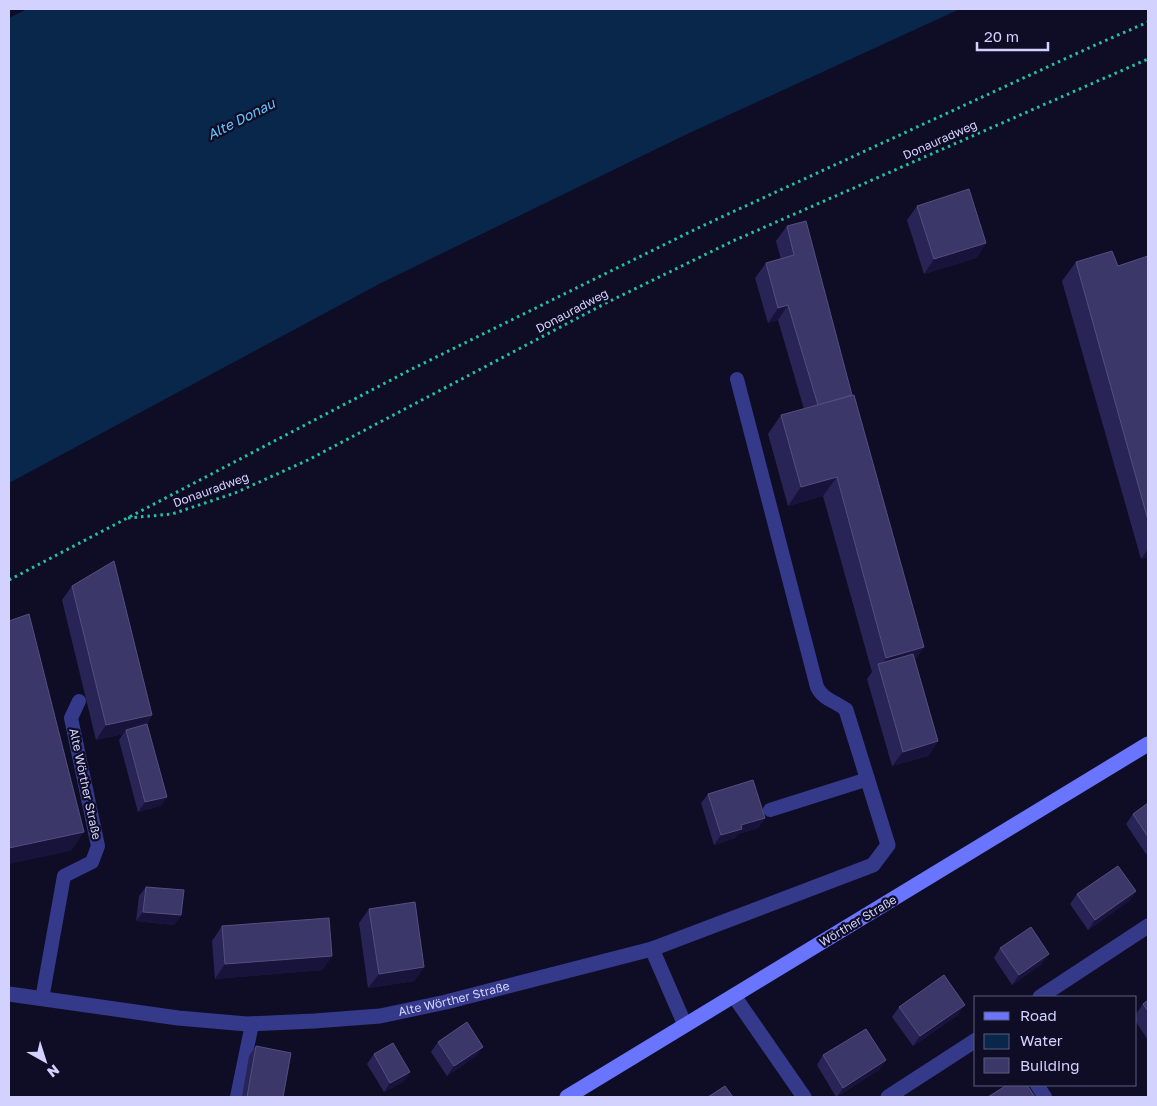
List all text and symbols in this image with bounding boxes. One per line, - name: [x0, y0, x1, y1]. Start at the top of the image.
- scale bar: [977, 20, 1048, 52]
- text: 20 m: [984, 27, 1019, 45]
- water label: Alte Donau: [204, 94, 279, 143]
- street label: Donauradweg: [900, 116, 979, 163]
- street label: Donauradweg: [533, 285, 610, 336]
- street label: Donauradweg: [171, 469, 251, 510]
- street label: Alte Wörther Straße: [66, 727, 105, 841]
- street label: Wörther Straße: [816, 892, 899, 950]
- street label: Alte Wörther Straße: [397, 978, 511, 1019]
- legend: [974, 996, 1137, 1086]
- text: Road: [1020, 1006, 1057, 1024]
- text: Water: [1020, 1031, 1063, 1049]
- north arrow: [20, 1036, 70, 1086]
- text: Building: [1020, 1056, 1080, 1074]
- text: N: [44, 1062, 63, 1081]

